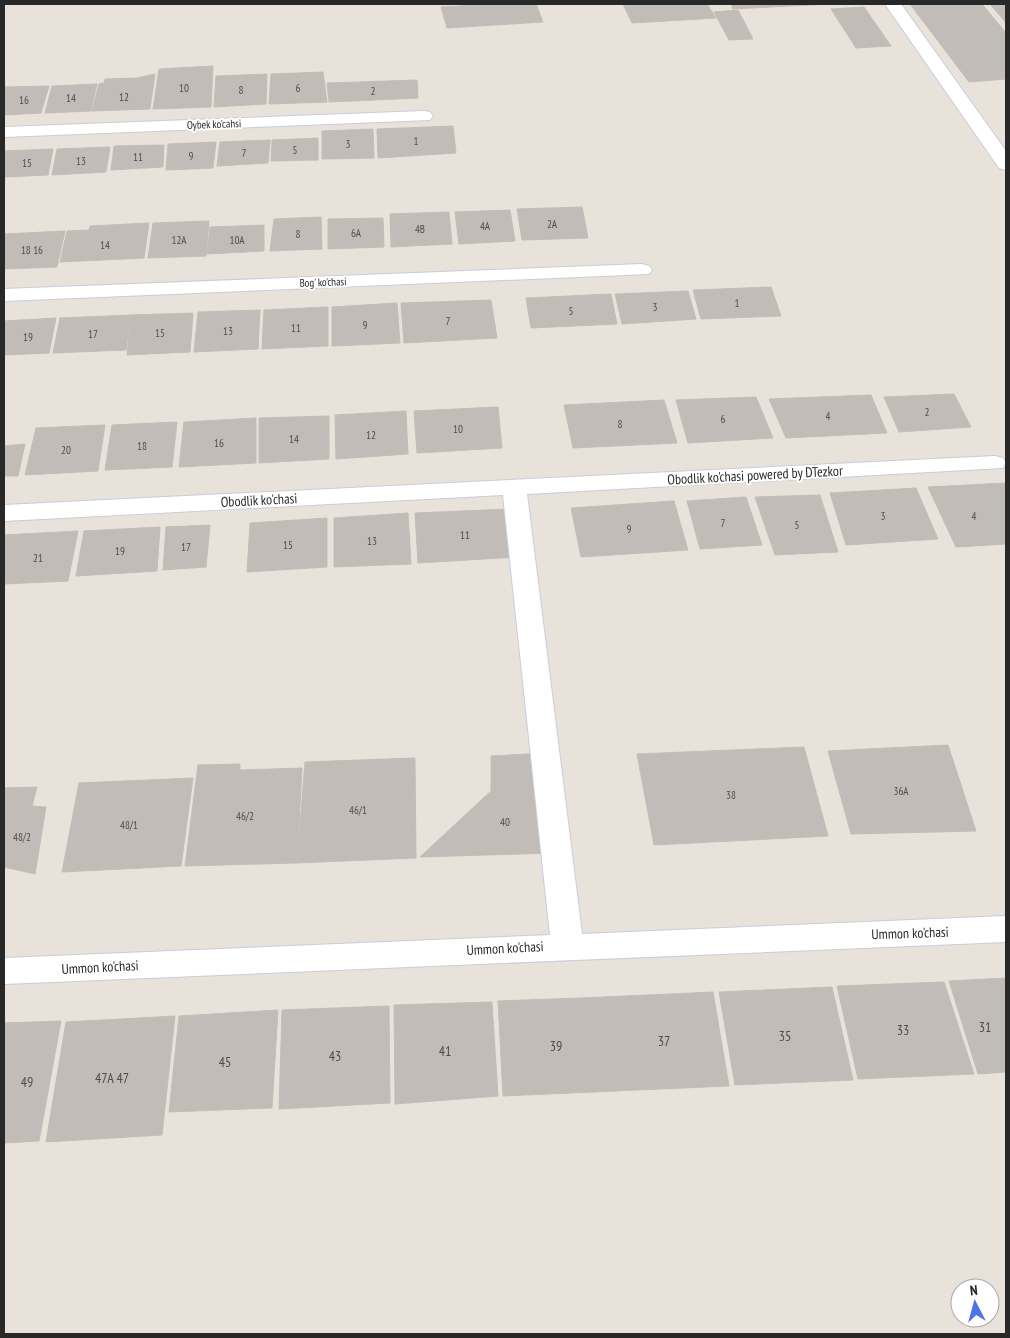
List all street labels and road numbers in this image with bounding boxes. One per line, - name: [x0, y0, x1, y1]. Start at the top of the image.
- street label: Oybek ko'cahsi: [187, 116, 241, 132]
- street label: Bog' ko'chasi: [299, 274, 347, 290]
- street label: Obodlik ko'chasi powered by DTezkor: [667, 461, 843, 489]
- street label: Obodlik ko'chasi: [220, 489, 298, 511]
- street label: Ummon ko'chasi: [871, 923, 949, 943]
- street label: Ummon ko'chasi: [466, 937, 544, 959]
- street label: Ummon ko'chasi: [61, 956, 139, 978]

